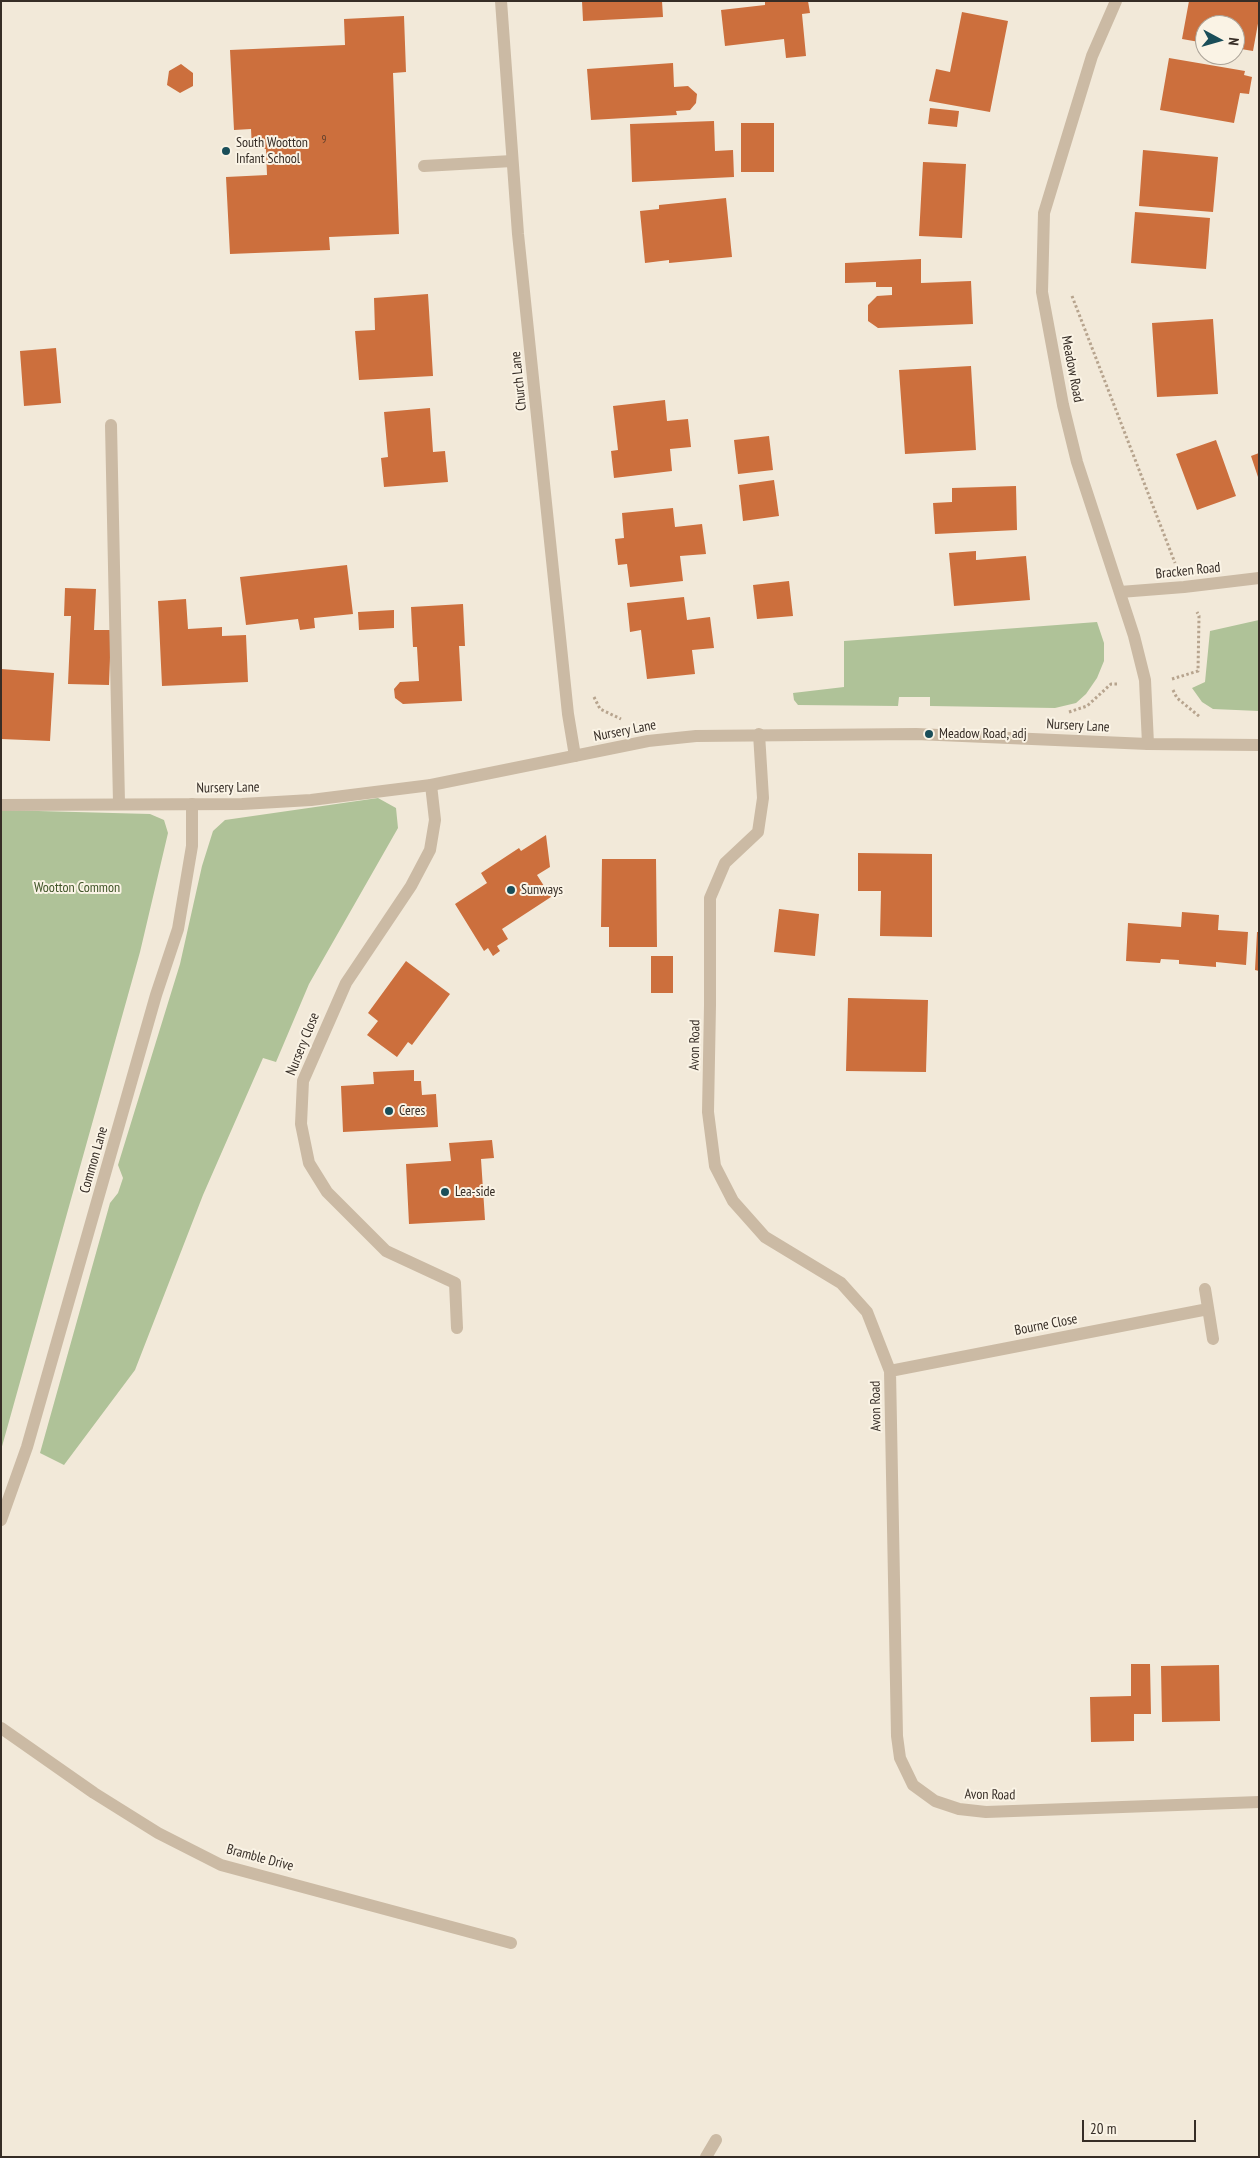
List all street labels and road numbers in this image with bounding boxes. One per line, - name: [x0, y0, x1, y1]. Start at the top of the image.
- street label: Meadow Road: [1057, 334, 1087, 404]
- street label: Church Lane: [508, 350, 530, 412]
- street label: Bracken Road: [1155, 559, 1221, 583]
- street label: Nursery Lane: [1046, 716, 1110, 736]
- street label: Nursery Lane: [592, 717, 658, 745]
- street label: Nursery Lane: [196, 779, 260, 797]
- street label: Nursery Close: [283, 1010, 323, 1078]
- street label: Avon Road: [686, 1020, 704, 1070]
- street label: Common Lane: [76, 1125, 112, 1195]
- street label: Bourne Close: [1013, 1311, 1079, 1339]
- street label: Avon Road: [867, 1381, 885, 1431]
- street label: Avon Road: [965, 1786, 1015, 1804]
- street label: Bramble Drive: [225, 1841, 295, 1875]

